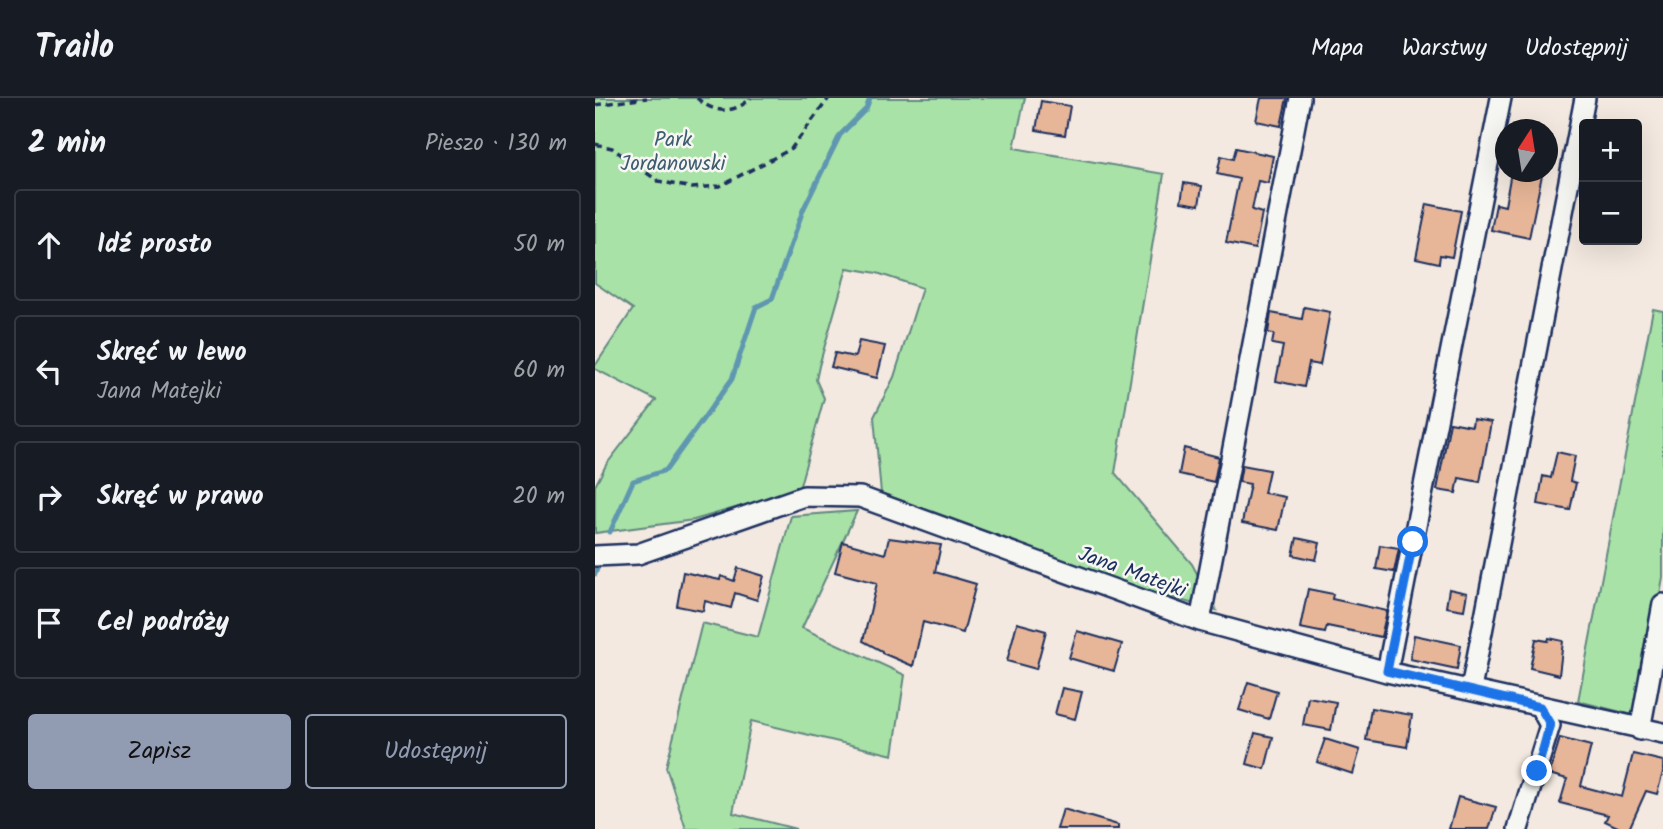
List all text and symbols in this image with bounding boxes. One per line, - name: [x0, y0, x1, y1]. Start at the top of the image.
- text: Trailo: [35, 22, 114, 75]
- text: Mapa: [1311, 29, 1364, 68]
- text: Warstwy: [1402, 29, 1487, 68]
- text: Udostępnij: [1525, 29, 1628, 68]
- north arrow: [1495, 119, 1558, 182]
- map controls: [1579, 119, 1642, 245]
- button: +: [1579, 119, 1642, 182]
- text: 2 min: [28, 120, 106, 168]
- park label: Park Jordanowski: [620, 124, 727, 181]
- text: Pieszo · 130 m: [425, 126, 567, 162]
- button: −: [1579, 182, 1642, 245]
- text: Idź prosto: [97, 224, 212, 266]
- icon: ahead: [30, 226, 68, 264]
- text: 50 m: [514, 227, 565, 263]
- text: Skręć w lewo: [97, 332, 247, 374]
- icon: left: [30, 352, 68, 390]
- text: 60 m: [513, 353, 565, 389]
- text: Jana Matejki: [97, 374, 221, 410]
- text: Skręć w prawo: [97, 476, 264, 518]
- icon: right: [30, 478, 68, 516]
- text: 20 m: [513, 479, 565, 515]
- route start: [1397, 526, 1428, 557]
- street label: Jana Matejki: [1073, 538, 1192, 608]
- text: Cel podróży: [97, 602, 229, 644]
- icon: arrive: [30, 604, 68, 642]
- button: Zapisz: [28, 714, 291, 789]
- button: Udostępnij: [305, 714, 567, 789]
- route end: [1521, 755, 1552, 786]

